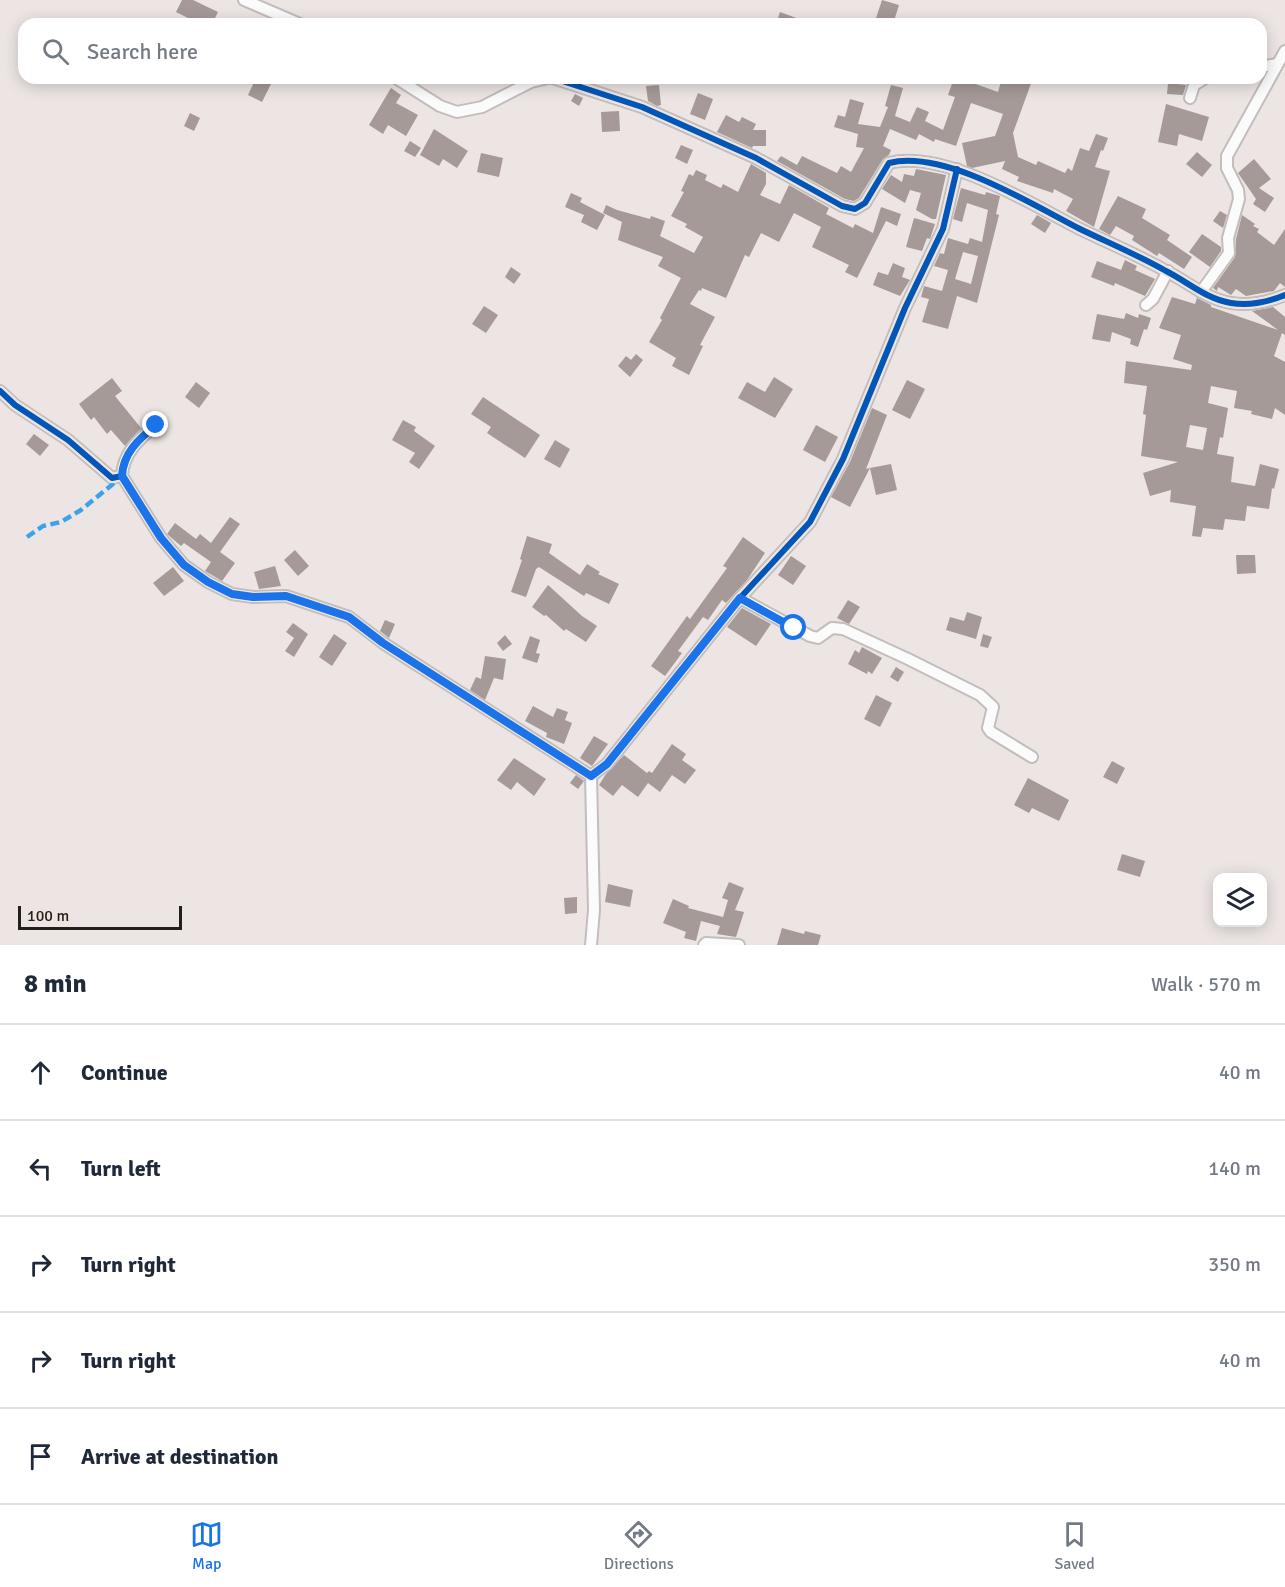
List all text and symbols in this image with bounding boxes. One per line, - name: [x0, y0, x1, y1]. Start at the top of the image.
- search box: [18, 18, 1267, 84]
- icon: search: [39, 35, 72, 68]
- text: Search here: [87, 38, 198, 65]
- route end: [142, 411, 168, 437]
- route start: [780, 614, 806, 640]
- map controls: [1213, 873, 1267, 927]
- button: layers: [1213, 873, 1267, 927]
- scale bar: [18, 903, 182, 930]
- text: 100 m: [27, 906, 69, 926]
- text: 8 min: [24, 968, 87, 1000]
- text: Walk · 570 m: [1151, 972, 1261, 997]
- icon: ahead: [24, 1056, 57, 1089]
- text: Continue: [81, 1059, 168, 1086]
- text: 40 m: [1219, 1060, 1261, 1085]
- icon: left: [24, 1152, 57, 1185]
- text: Turn left: [81, 1155, 161, 1182]
- text: 140 m: [1208, 1156, 1261, 1181]
- icon: right: [24, 1248, 57, 1281]
- text: Turn right: [81, 1251, 176, 1278]
- text: 350 m: [1208, 1252, 1261, 1277]
- icon: right: [24, 1344, 57, 1377]
- text: Turn right: [81, 1347, 176, 1374]
- text: 40 m: [1219, 1348, 1261, 1373]
- icon: arrive: [24, 1440, 57, 1473]
- text: Arrive at destination: [81, 1443, 278, 1470]
- tab: Map: [190, 1518, 223, 1574]
- tab: Directions: [604, 1518, 674, 1574]
- tab: Saved: [1054, 1518, 1095, 1574]

